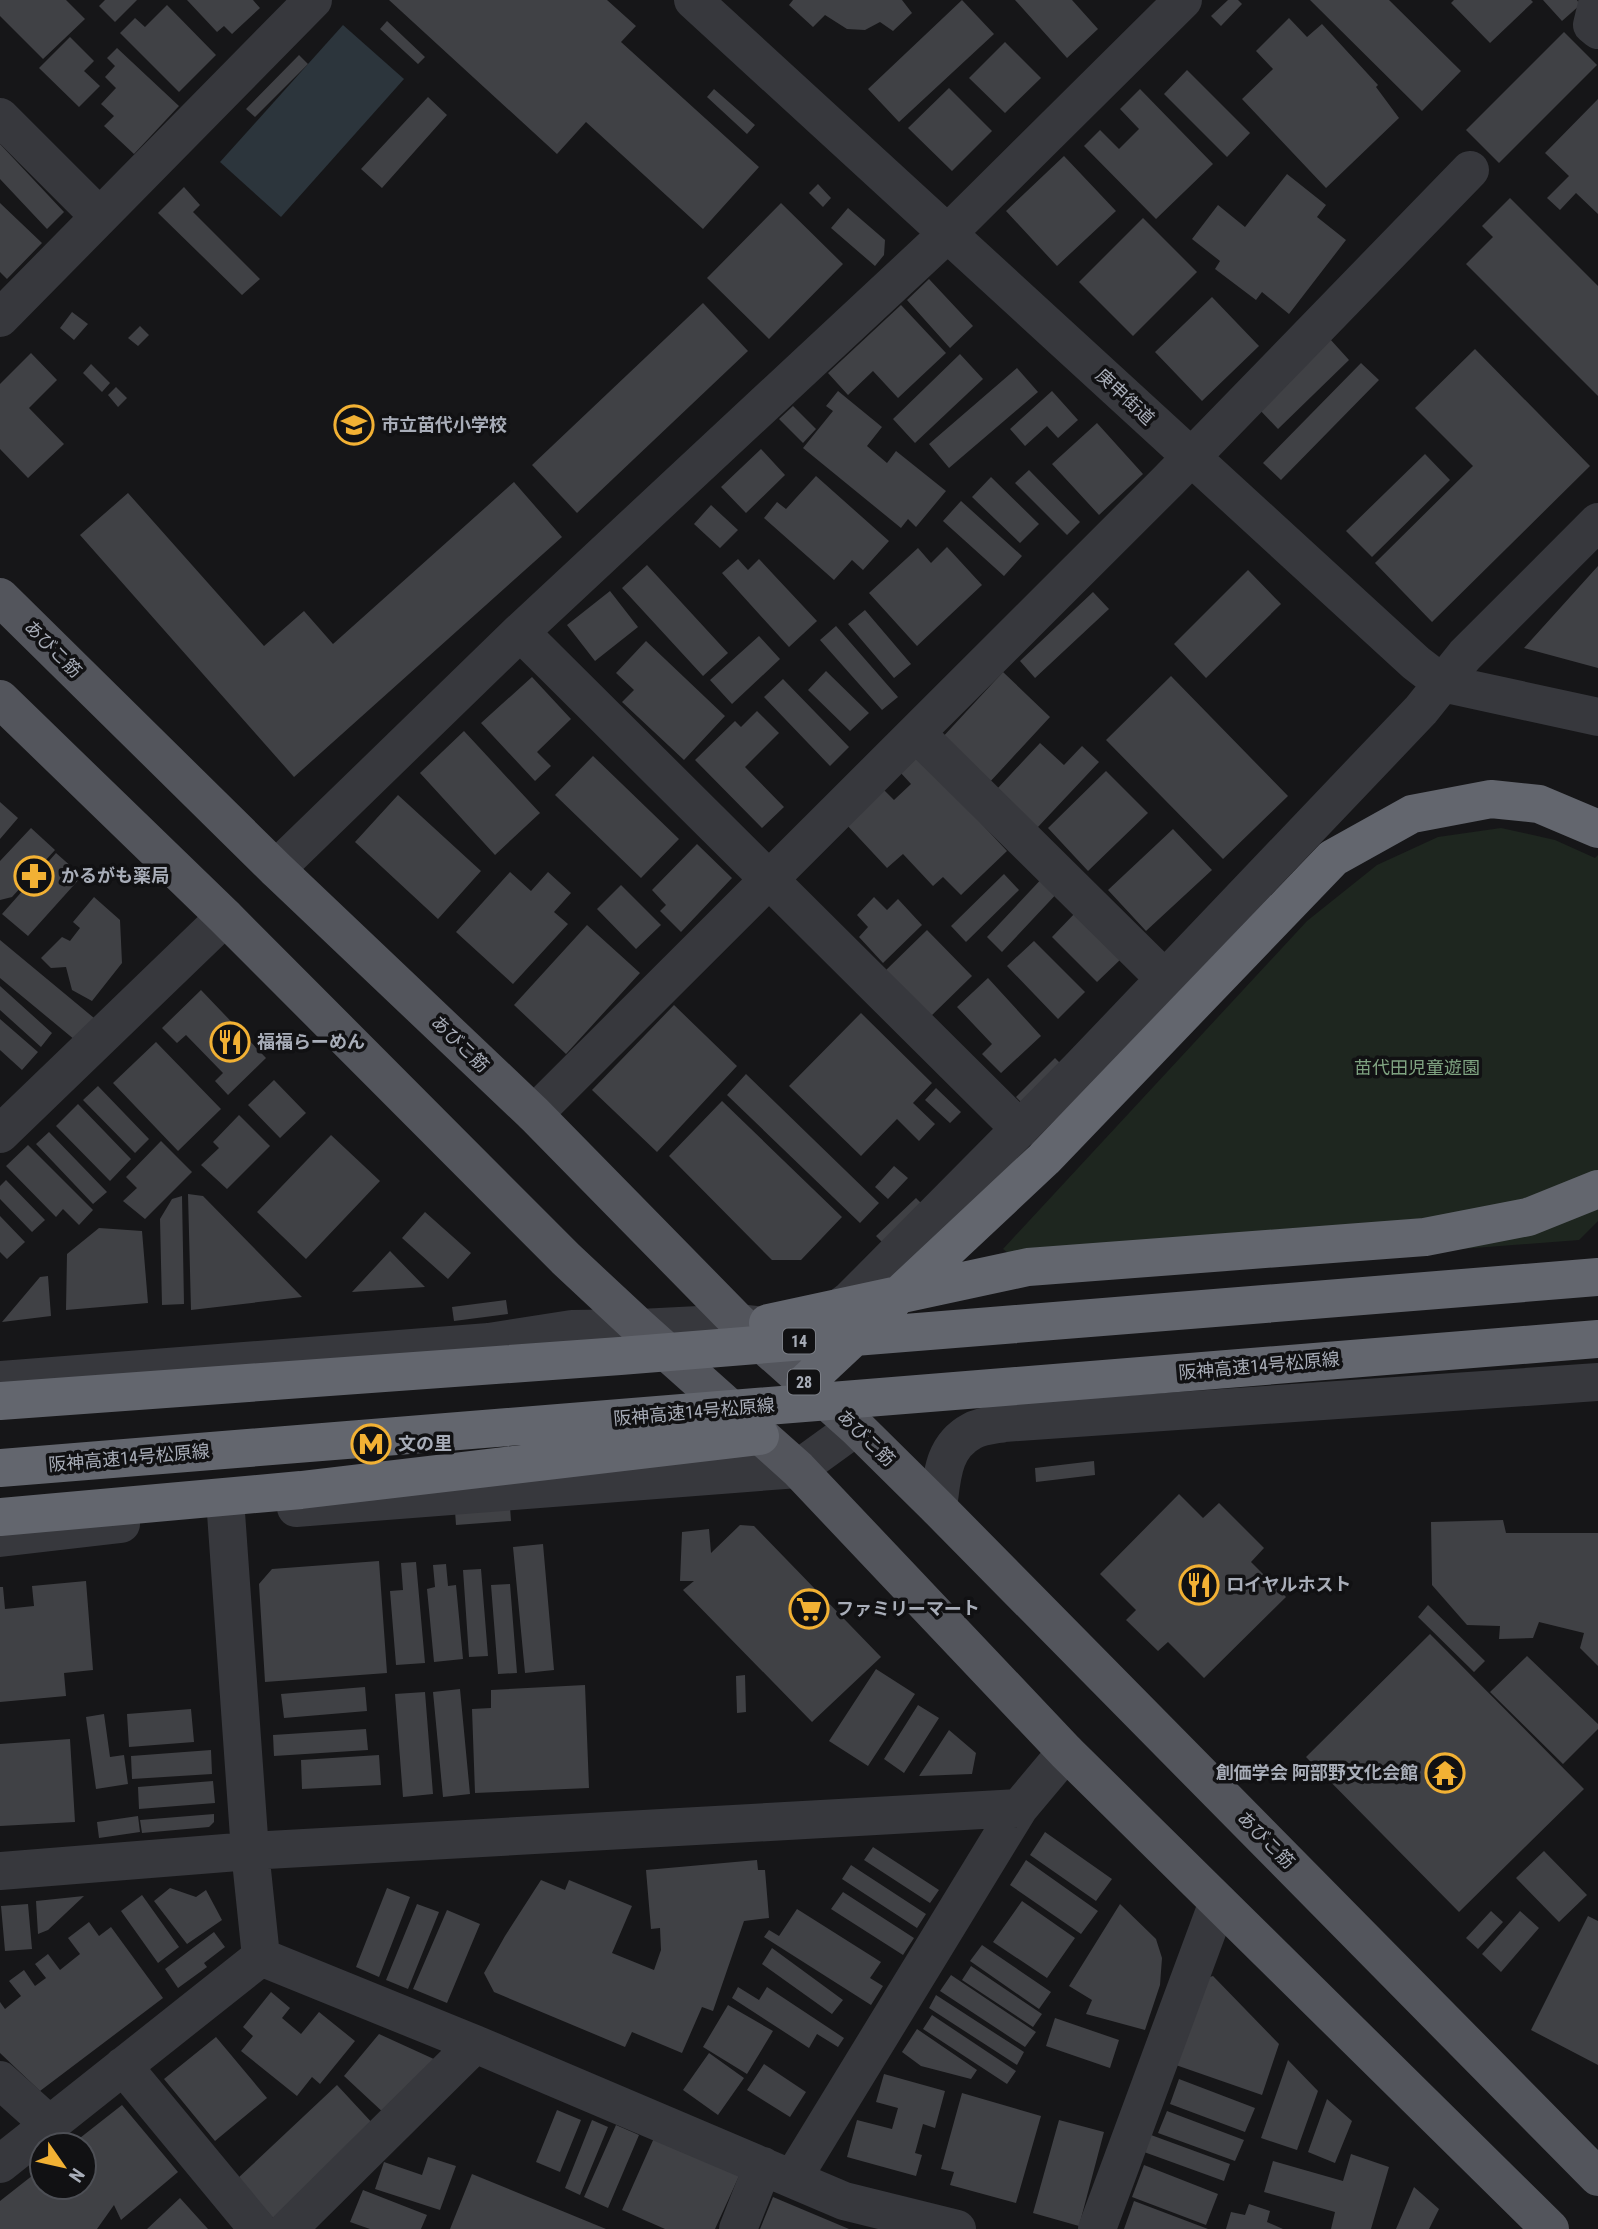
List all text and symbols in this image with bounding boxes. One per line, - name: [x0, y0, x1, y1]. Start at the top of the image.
- street label: 庚申街道: [1092, 364, 1159, 429]
- school or university icon: 市立苗代小学校: [333, 404, 375, 446]
- place label: 市立苗代小学校: [381, 414, 507, 435]
- street label: あびこ筋: [20, 616, 86, 682]
- pharmacy icon: かるがも薬局: [13, 855, 55, 897]
- place label: かるがも薬局: [61, 865, 169, 886]
- street label: あびこ筋: [427, 1011, 494, 1076]
- restaurant icon: 福福らーめん: [209, 1021, 251, 1063]
- place label: 福福らーめん: [257, 1031, 365, 1052]
- park label: 苗代田児童遊園: [1354, 1057, 1480, 1078]
- road number: 14: [783, 1329, 815, 1354]
- street label: 阪神高速14号松原線: [1177, 1348, 1340, 1383]
- road number: 28: [788, 1370, 820, 1394]
- street label: 阪神高速14号松原線: [612, 1394, 775, 1429]
- street label: あびこ筋: [833, 1405, 900, 1470]
- metro station icon: 文の里: [350, 1423, 392, 1465]
- place label: 文の里: [398, 1433, 452, 1454]
- street label: 阪神高速14号松原線: [47, 1440, 210, 1475]
- restaurant icon: ロイヤルホスト: [1178, 1564, 1220, 1606]
- place label: ロイヤルホスト: [1226, 1574, 1351, 1595]
- supermarket icon: ファミリーマート: [788, 1588, 830, 1630]
- place label: ファミリーマート: [836, 1598, 980, 1619]
- temple icon: 創価学会 阿部野文化会館: [1424, 1752, 1466, 1794]
- place label: 創価学会 阿部野文化会館: [1216, 1762, 1418, 1783]
- street label: あびこ筋: [1233, 1807, 1299, 1873]
- north arrow: [28, 2131, 98, 2201]
- text: N: [64, 2164, 89, 2186]

